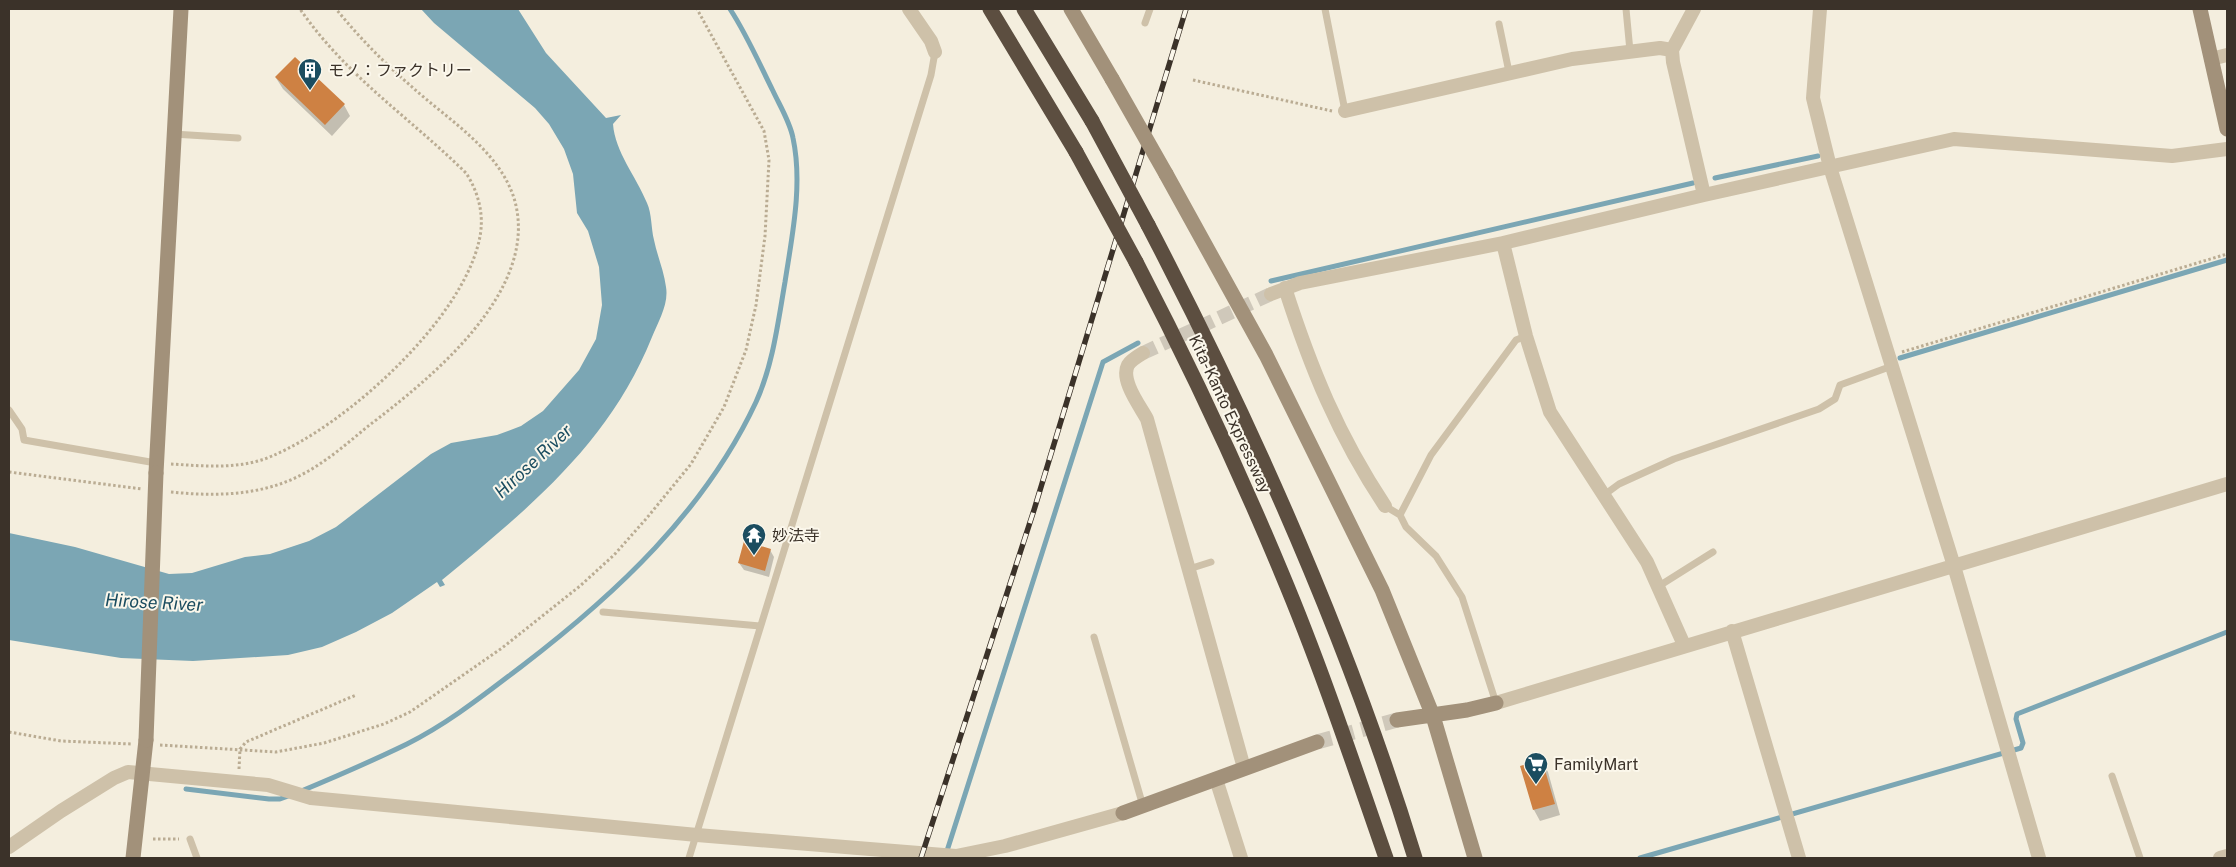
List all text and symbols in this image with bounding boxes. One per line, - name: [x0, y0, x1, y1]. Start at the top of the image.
- building icon: モノ：ファクトリー: [297, 57, 323, 91]
- place label: モノ：ファクトリー: [328, 61, 472, 80]
- street label: Kita-Kanto Expressway: [1185, 332, 1275, 496]
- water label: Hirose River: [490, 420, 576, 502]
- temple icon: 妙法寺: [741, 522, 767, 556]
- place label: 妙法寺: [772, 526, 820, 545]
- water label: Hirose River: [104, 589, 204, 615]
- supermarket icon: FamilyMart: [1523, 751, 1549, 785]
- place label: FamilyMart: [1554, 755, 1638, 774]

